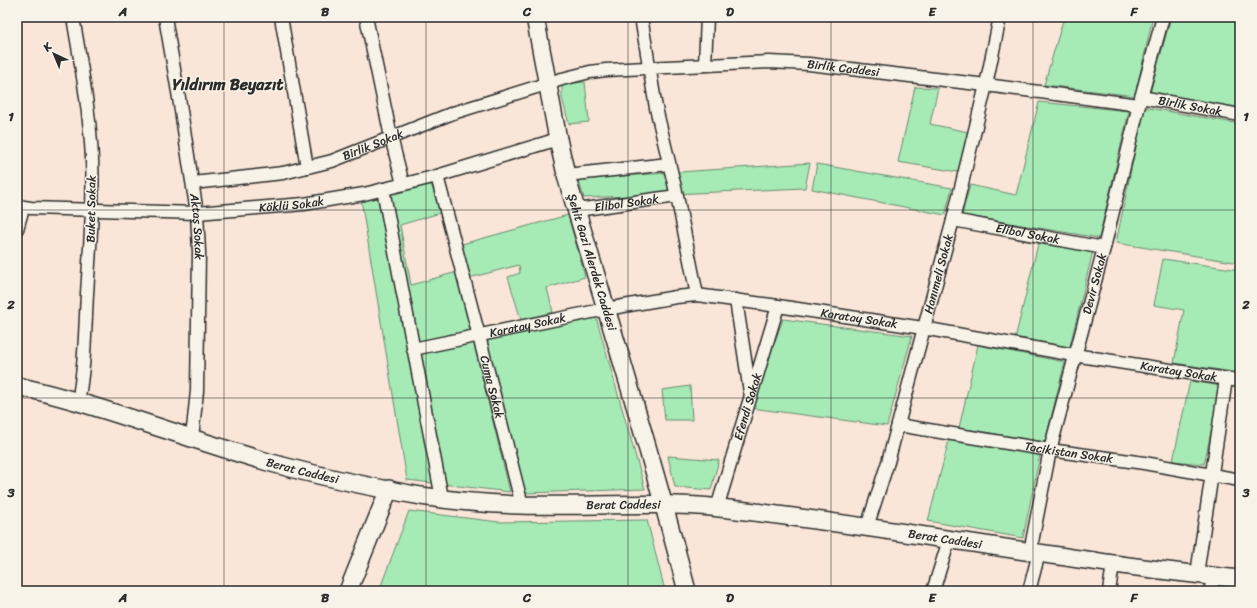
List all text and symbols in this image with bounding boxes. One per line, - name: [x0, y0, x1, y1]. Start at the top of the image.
- text: A: [118, 0, 127, 23]
- text: B: [321, 0, 330, 23]
- text: C: [522, 0, 532, 23]
- text: D: [726, 0, 734, 23]
- text: E: [928, 0, 937, 23]
- text: F: [1129, 0, 1138, 23]
- north arrow: [34, 34, 74, 74]
- text: K: [38, 37, 57, 57]
- street label: Birlik Caddesi: [806, 53, 881, 83]
- district label: Yıldırım Beyazıt: [173, 70, 283, 99]
- street label: Birlik Sokak: [1157, 89, 1224, 123]
- text: 1: [8, 105, 14, 128]
- text: 1: [1243, 105, 1249, 128]
- street label: Birlik Sokak: [339, 122, 407, 167]
- street label: Buket Sokak: [79, 175, 103, 243]
- street label: Elibol Sokak: [593, 188, 661, 218]
- street label: Köklü Sokak: [258, 190, 326, 219]
- street label: Aktaş Sokak: [183, 191, 210, 260]
- street label: Şehit Gazi Alerdek Caddesi: [561, 191, 623, 334]
- street label: Elibol Sokak: [994, 217, 1062, 251]
- street label: Hanımeli Sokak: [917, 231, 960, 316]
- street label: Devir Sokak: [1076, 250, 1113, 317]
- text: 2: [6, 293, 15, 316]
- text: 2: [1241, 293, 1250, 316]
- street label: Karatay Sokak: [819, 302, 900, 335]
- street label: Karatay Sokak: [487, 307, 568, 344]
- street label: Cuma Sokak: [473, 353, 511, 421]
- street label: Karatay Sokak: [1139, 355, 1219, 388]
- street label: Efendi Sokak: [727, 369, 768, 443]
- street label: Tacikistan Sokak: [1023, 435, 1115, 470]
- street label: Berat Caddesi: [264, 451, 342, 491]
- text: 3: [6, 481, 15, 504]
- text: 3: [1241, 481, 1250, 504]
- street label: Berat Caddesi: [586, 493, 661, 516]
- street label: Berat Caddesi: [907, 522, 984, 556]
- text: A: [118, 586, 127, 608]
- text: B: [321, 586, 330, 608]
- text: C: [522, 586, 532, 608]
- text: D: [726, 586, 734, 608]
- text: E: [928, 586, 937, 608]
- text: F: [1129, 586, 1138, 608]

